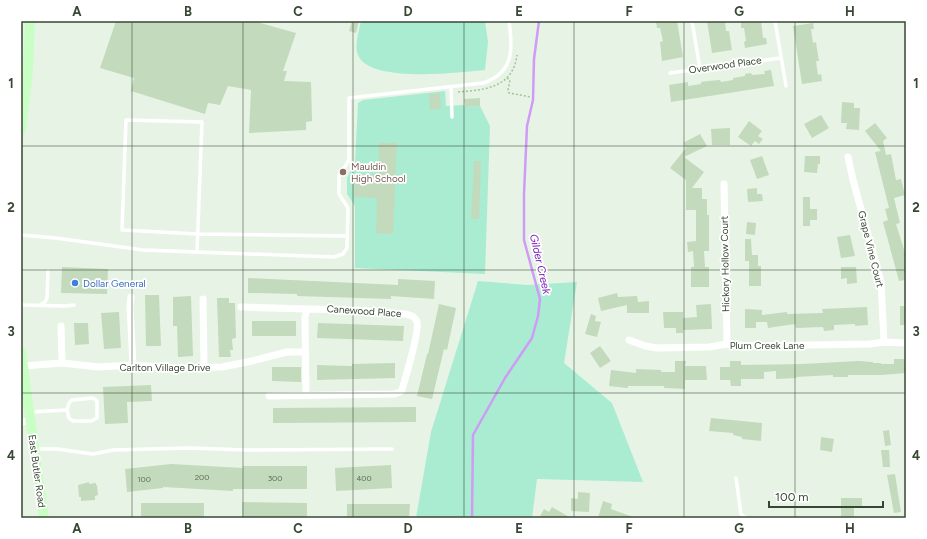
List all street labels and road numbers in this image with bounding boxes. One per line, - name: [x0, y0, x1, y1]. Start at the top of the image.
- street label: Overwood Place: [688, 53, 763, 77]
- street label: Grape Vine Court: [855, 209, 887, 289]
- street label: Hickory Hollow Court: [718, 216, 732, 312]
- street label: Canewood Place: [326, 302, 402, 320]
- street label: Plum Creek Lane: [730, 339, 805, 352]
- street label: Carlton Village Drive: [119, 361, 211, 374]
- street label: East Butler Road: [25, 433, 49, 509]

